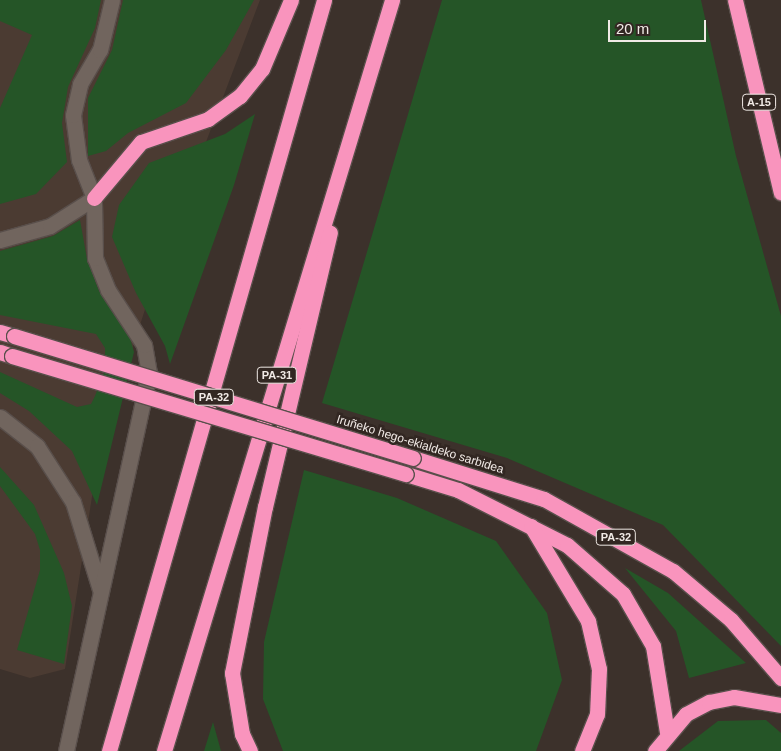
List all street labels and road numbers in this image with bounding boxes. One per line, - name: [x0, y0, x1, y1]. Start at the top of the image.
- road number: A-15: [742, 94, 776, 110]
- road number: PA-31: [256, 366, 298, 384]
- road number: PA-32: [193, 388, 235, 406]
- street label: Iruñeko hego-ekialdeko sarbidea: [335, 413, 505, 477]
- road number: PA-32: [595, 528, 637, 546]

